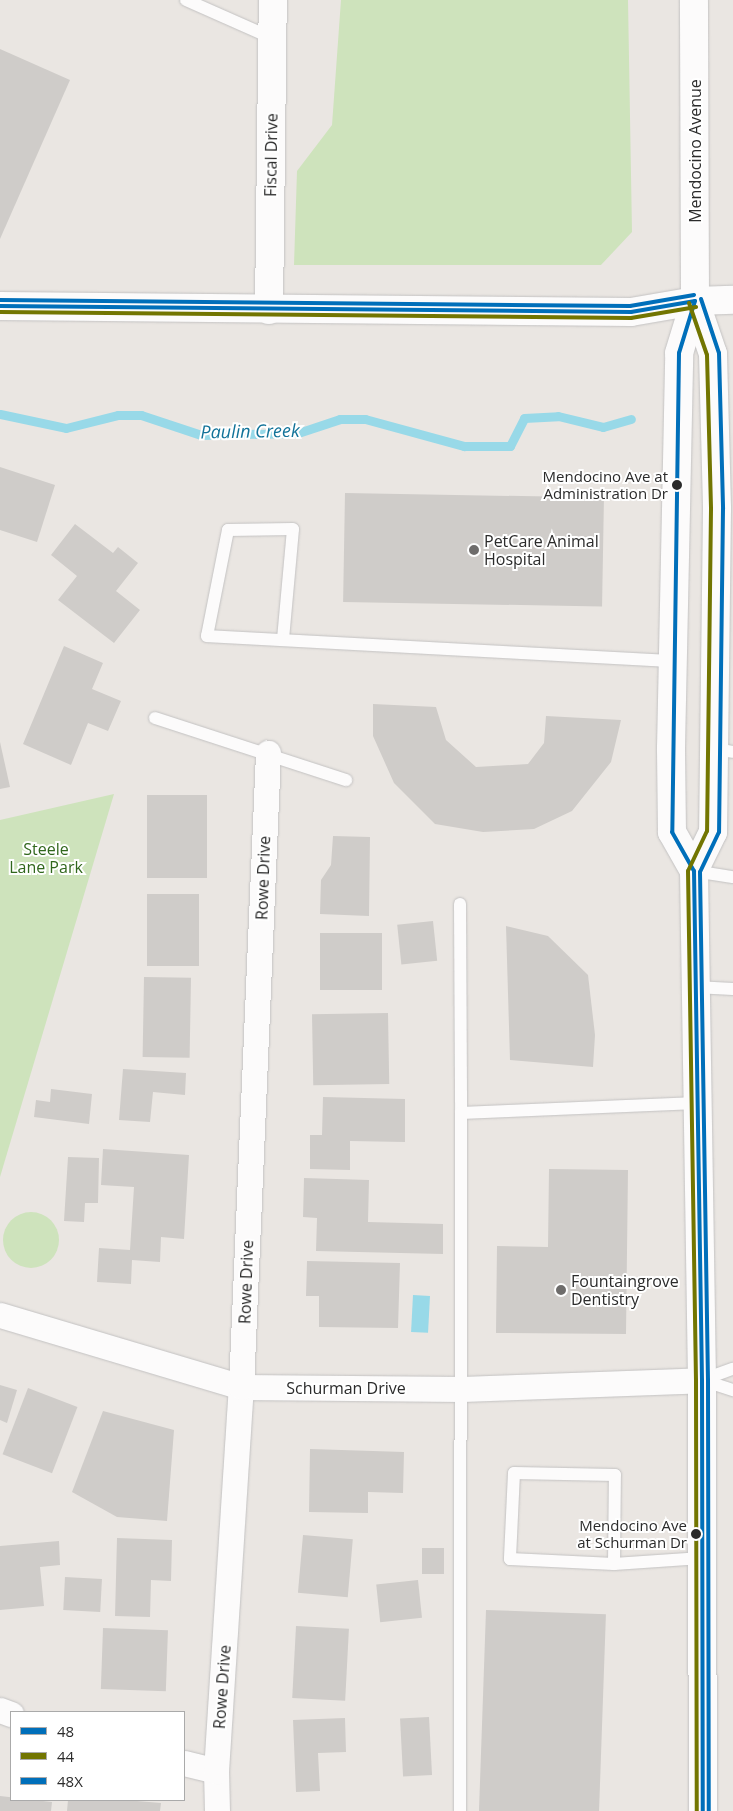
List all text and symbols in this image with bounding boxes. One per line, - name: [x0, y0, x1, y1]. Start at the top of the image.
- street label: Mendocino Avenue: [685, 79, 705, 223]
- street label: Fiscal Drive: [261, 113, 281, 197]
- water label: Paulin Creek: [200, 419, 300, 443]
- place label: Mendocino Ave at Administration Dr: [543, 467, 668, 502]
- marker: Mendocino Ave at Administration Dr: [672, 480, 682, 490]
- place label: PetCare Animal Hospital: [484, 531, 599, 569]
- marker: PetCare Animal Hospital: [468, 544, 480, 556]
- street label: Rowe Drive: [252, 836, 274, 920]
- park label: Steele Lane Park: [9, 839, 83, 877]
- street label: Rowe Drive: [235, 1240, 257, 1324]
- place label: Fountaingrove Dentistry: [571, 1271, 679, 1309]
- marker: Fountaingrove Dentistry: [555, 1284, 567, 1296]
- street label: Schurman Drive: [286, 1378, 406, 1398]
- place label: Mendocino Ave at Schurman Dr: [577, 1516, 687, 1551]
- marker: Mendocino Ave at Schurman Dr: [691, 1529, 701, 1539]
- street label: Rowe Drive: [209, 1644, 235, 1730]
- legend: [10, 1711, 185, 1801]
- text: 48: [57, 1721, 74, 1741]
- text: 44: [57, 1746, 74, 1766]
- text: 48X: [57, 1771, 83, 1791]

